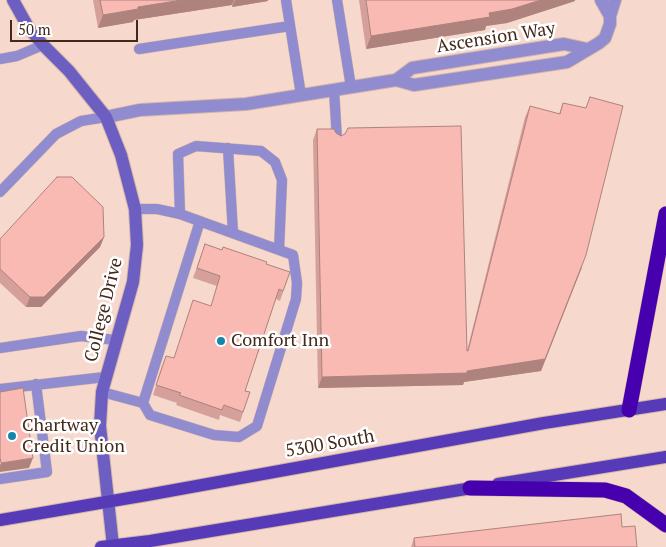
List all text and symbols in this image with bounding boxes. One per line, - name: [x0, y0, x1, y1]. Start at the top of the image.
- scale bar: [12, 10, 140, 42]
- street label: Ascension Way: [435, 18, 557, 58]
- text: 50 m: [18, 19, 51, 39]
- street label: College Drive: [81, 256, 127, 364]
- place label: Comfort Inn: [231, 330, 329, 352]
- marker: Comfort Inn: [215, 335, 227, 347]
- place label: Chartway Credit Union: [22, 415, 125, 458]
- street label: 5300 South: [284, 426, 376, 462]
- marker: Chartway Credit Union: [6, 430, 18, 442]

